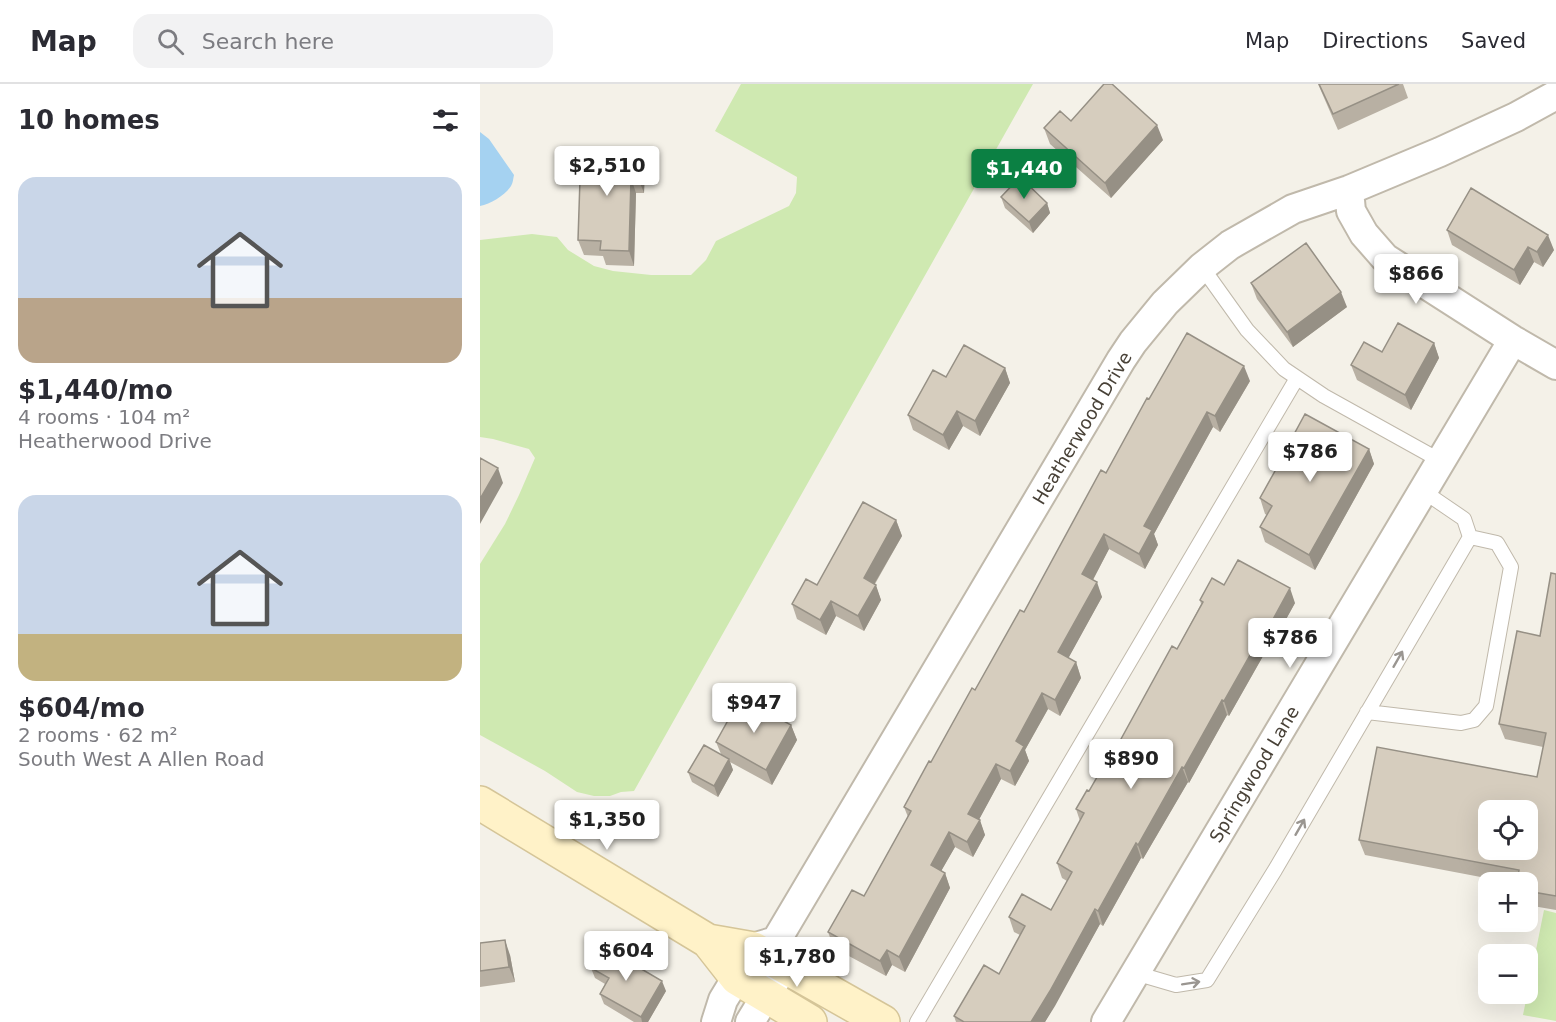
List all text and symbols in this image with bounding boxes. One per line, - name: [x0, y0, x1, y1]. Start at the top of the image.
- search box: [133, 14, 553, 68]
- text: Map: [30, 25, 97, 58]
- icon: search: [154, 25, 187, 58]
- text: Search here: [202, 29, 334, 54]
- text: Map: [1245, 29, 1289, 53]
- text: Directions: [1322, 29, 1428, 53]
- text: Saved: [1461, 29, 1526, 53]
- icon: filters: [429, 104, 462, 137]
- text: 10 homes: [18, 105, 160, 135]
- pin: $2,510: [558, 146, 656, 197]
- pin: $1,440: [975, 149, 1073, 200]
- text: $2,510: [568, 153, 646, 177]
- text: $1,440: [985, 156, 1063, 180]
- icon: home: [186, 216, 294, 324]
- pin: $866: [1380, 254, 1452, 305]
- text: $866: [1388, 261, 1444, 285]
- street label: Heatherwood Drive: [1028, 348, 1136, 508]
- text: $1,440/mo: [18, 375, 173, 405]
- text: 4 rooms · 104 m²: [18, 405, 190, 429]
- text: Heatherwood Drive: [18, 429, 212, 453]
- pin: $786: [1274, 432, 1346, 483]
- text: $786: [1282, 439, 1338, 463]
- icon: home: [186, 534, 294, 642]
- pin: $786: [1254, 618, 1326, 669]
- text: $786: [1262, 625, 1318, 649]
- one-way arrow: [1393, 651, 1405, 668]
- pin: $947: [718, 683, 790, 734]
- text: $947: [726, 690, 782, 714]
- text: $604/mo: [18, 693, 145, 723]
- street label: Springwood Lane: [1205, 702, 1303, 846]
- text: 2 rooms · 62 m²: [18, 723, 178, 747]
- pin: $890: [1095, 739, 1167, 790]
- text: $890: [1103, 746, 1159, 770]
- text: South West A Allen Road: [18, 747, 264, 771]
- pin: $1,350: [558, 800, 656, 851]
- map controls: [1478, 800, 1538, 1004]
- button: locate: [1478, 800, 1538, 860]
- text: $1,350: [568, 807, 646, 831]
- one-way arrow: [1294, 819, 1306, 836]
- button: +: [1478, 872, 1538, 932]
- pin: $604: [590, 931, 662, 982]
- pin: $1,780: [748, 937, 846, 988]
- text: $604: [598, 938, 654, 962]
- text: $1,780: [758, 944, 836, 968]
- button: −: [1478, 944, 1538, 1004]
- one-way arrow: [1181, 977, 1201, 988]

